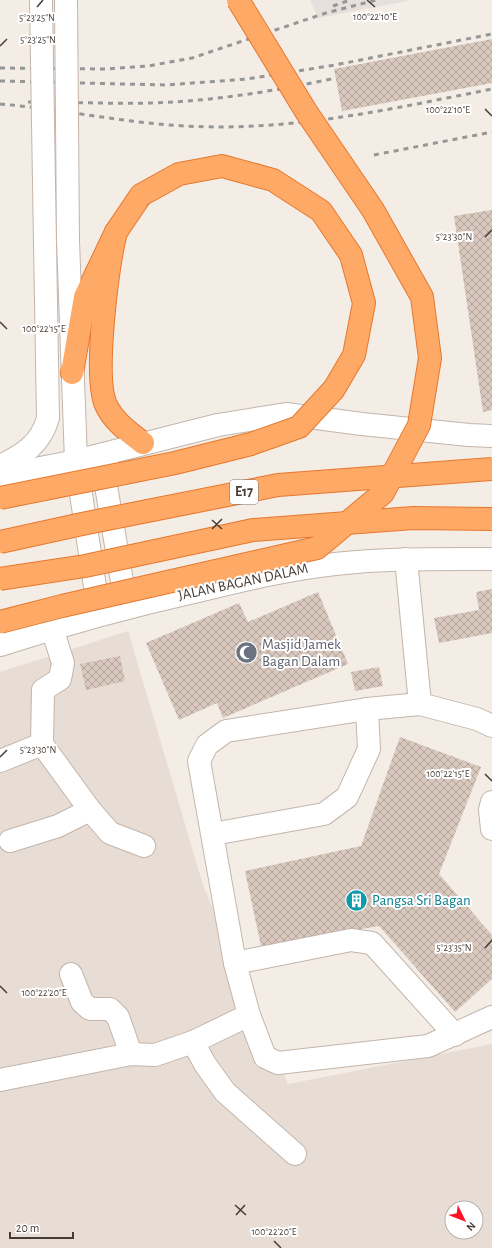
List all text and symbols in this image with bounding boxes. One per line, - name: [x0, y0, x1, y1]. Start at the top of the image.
- text: 100°22'10"E: [353, 12, 397, 22]
- text: 5°23'25"N: [19, 13, 55, 23]
- text: 5°23'25"N: [20, 35, 56, 45]
- text: 100°22'10"E: [426, 105, 470, 115]
- text: 5°23'30"N: [436, 232, 472, 242]
- text: 100°22'15"E: [23, 324, 66, 334]
- road number: E17: [230, 480, 258, 504]
- street label: JALAN BAGAN DALAM: [177, 561, 309, 603]
- place label: Masjid Jamek Bagan Dalam: [262, 637, 341, 669]
- mosque icon: Masjid Jamek Bagan Dalam: [234, 640, 260, 666]
- text: 5°23'30"N: [20, 745, 56, 755]
- text: 100°22'15"E: [427, 769, 470, 779]
- building icon: Pangsa Sri Bagan: [343, 887, 369, 913]
- place label: Pangsa Sri Bagan: [372, 893, 471, 908]
- text: 5°23'35"N: [436, 943, 472, 953]
- text: 100°22'20"E: [21, 988, 67, 998]
- north arrow: [444, 1200, 484, 1240]
- scale bar: [10, 1214, 73, 1240]
- text: N: [464, 1220, 478, 1233]
- text: 20 m: [16, 1222, 39, 1234]
- text: 100°22'20"E: [251, 1227, 297, 1237]

